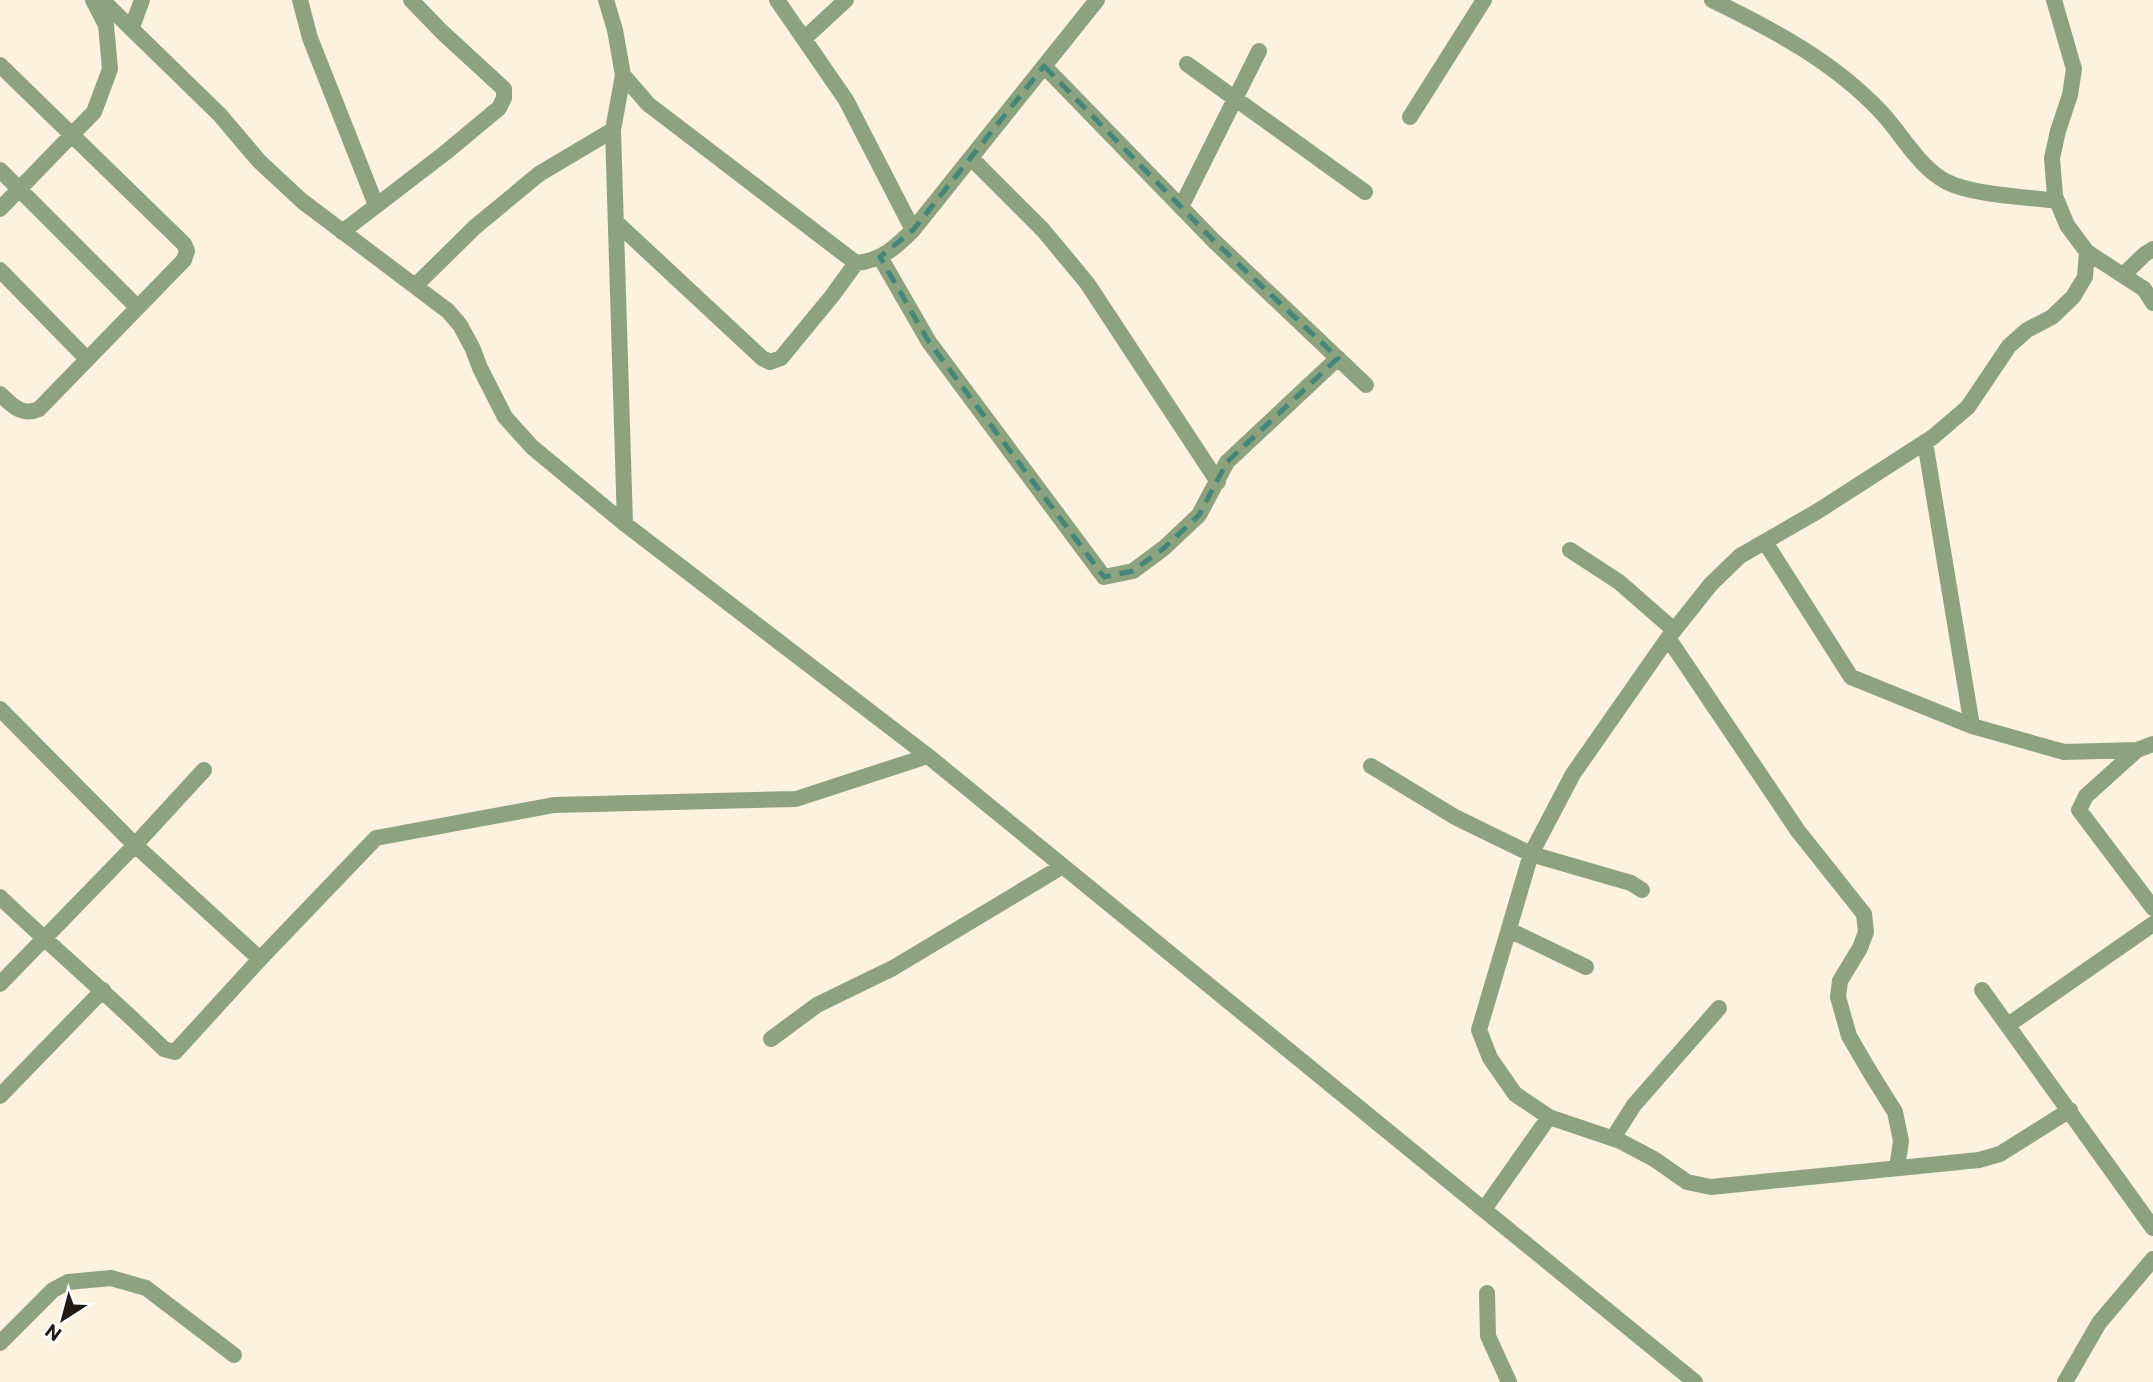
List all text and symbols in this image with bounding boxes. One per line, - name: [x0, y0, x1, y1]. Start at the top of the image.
- north arrow: [28, 1284, 98, 1354]
- text: N: [40, 1320, 65, 1347]

